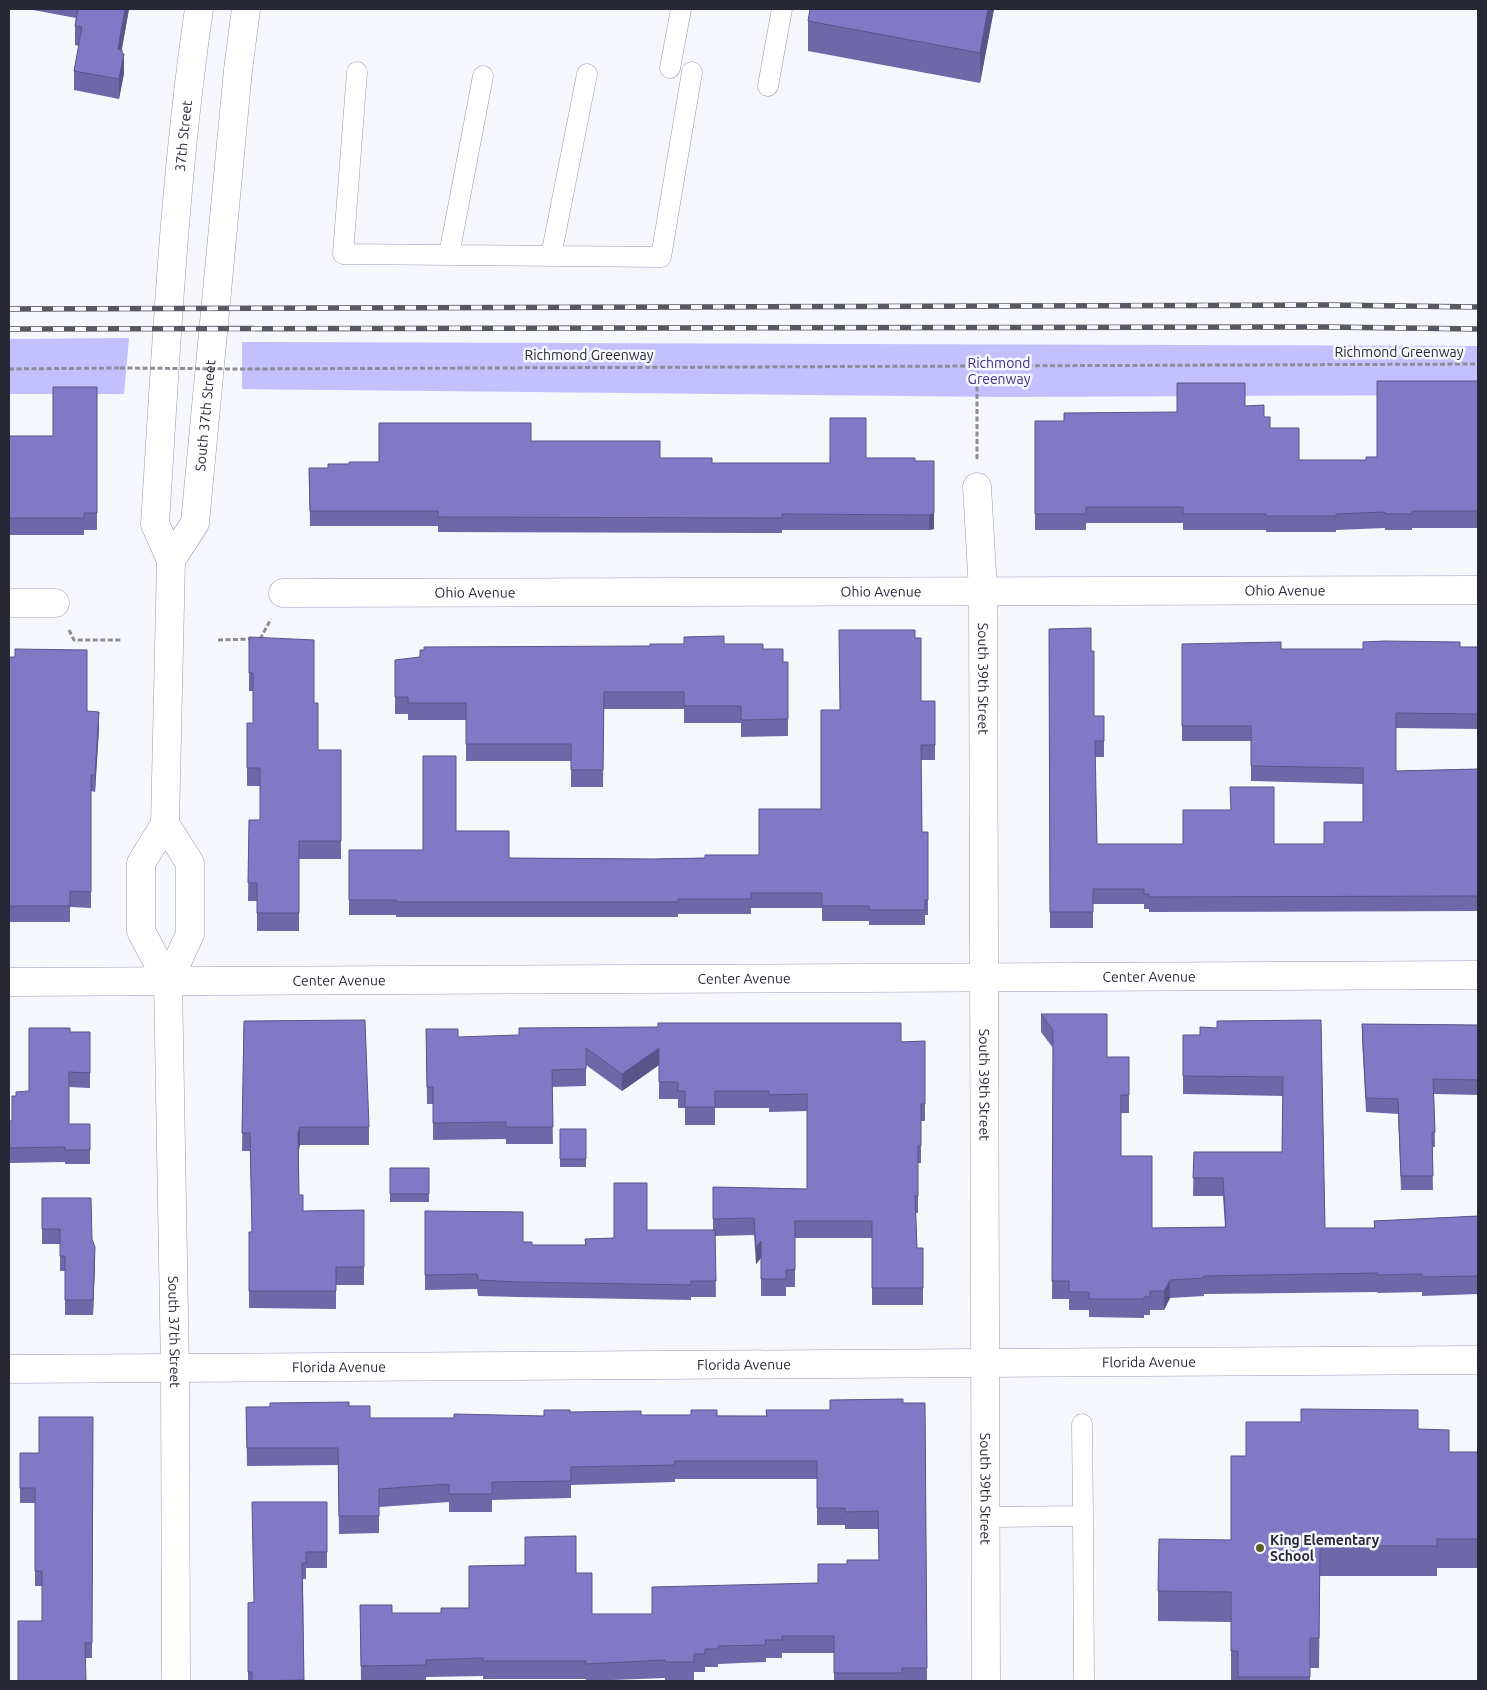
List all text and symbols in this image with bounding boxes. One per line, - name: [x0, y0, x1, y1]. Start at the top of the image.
- street label: 37th Street: [172, 99, 195, 172]
- street label: Richmond Greenway: [1334, 344, 1464, 360]
- street label: Richmond Greenway: [524, 347, 654, 363]
- park label: Richmond Greenway: [967, 355, 1031, 387]
- street label: South 37th Street: [192, 359, 218, 472]
- street label: Ohio Avenue: [1245, 582, 1325, 599]
- street label: Ohio Avenue: [841, 583, 921, 600]
- street label: Ohio Avenue: [435, 584, 515, 601]
- street label: South 39th Street: [975, 623, 991, 735]
- street label: Center Avenue: [1102, 968, 1196, 985]
- street label: Center Avenue: [697, 970, 791, 987]
- street label: Center Avenue: [292, 972, 386, 989]
- street label: South 39th Street: [976, 1029, 993, 1141]
- street label: South 37th Street: [165, 1276, 183, 1388]
- street label: Florida Avenue: [1102, 1354, 1196, 1370]
- street label: Florida Avenue: [697, 1356, 791, 1373]
- street label: Florida Avenue: [292, 1359, 386, 1375]
- street label: South 39th Street: [977, 1433, 994, 1545]
- place label: King Elementary School: [1270, 1532, 1380, 1564]
- marker: King Elementary School: [1254, 1542, 1266, 1554]

